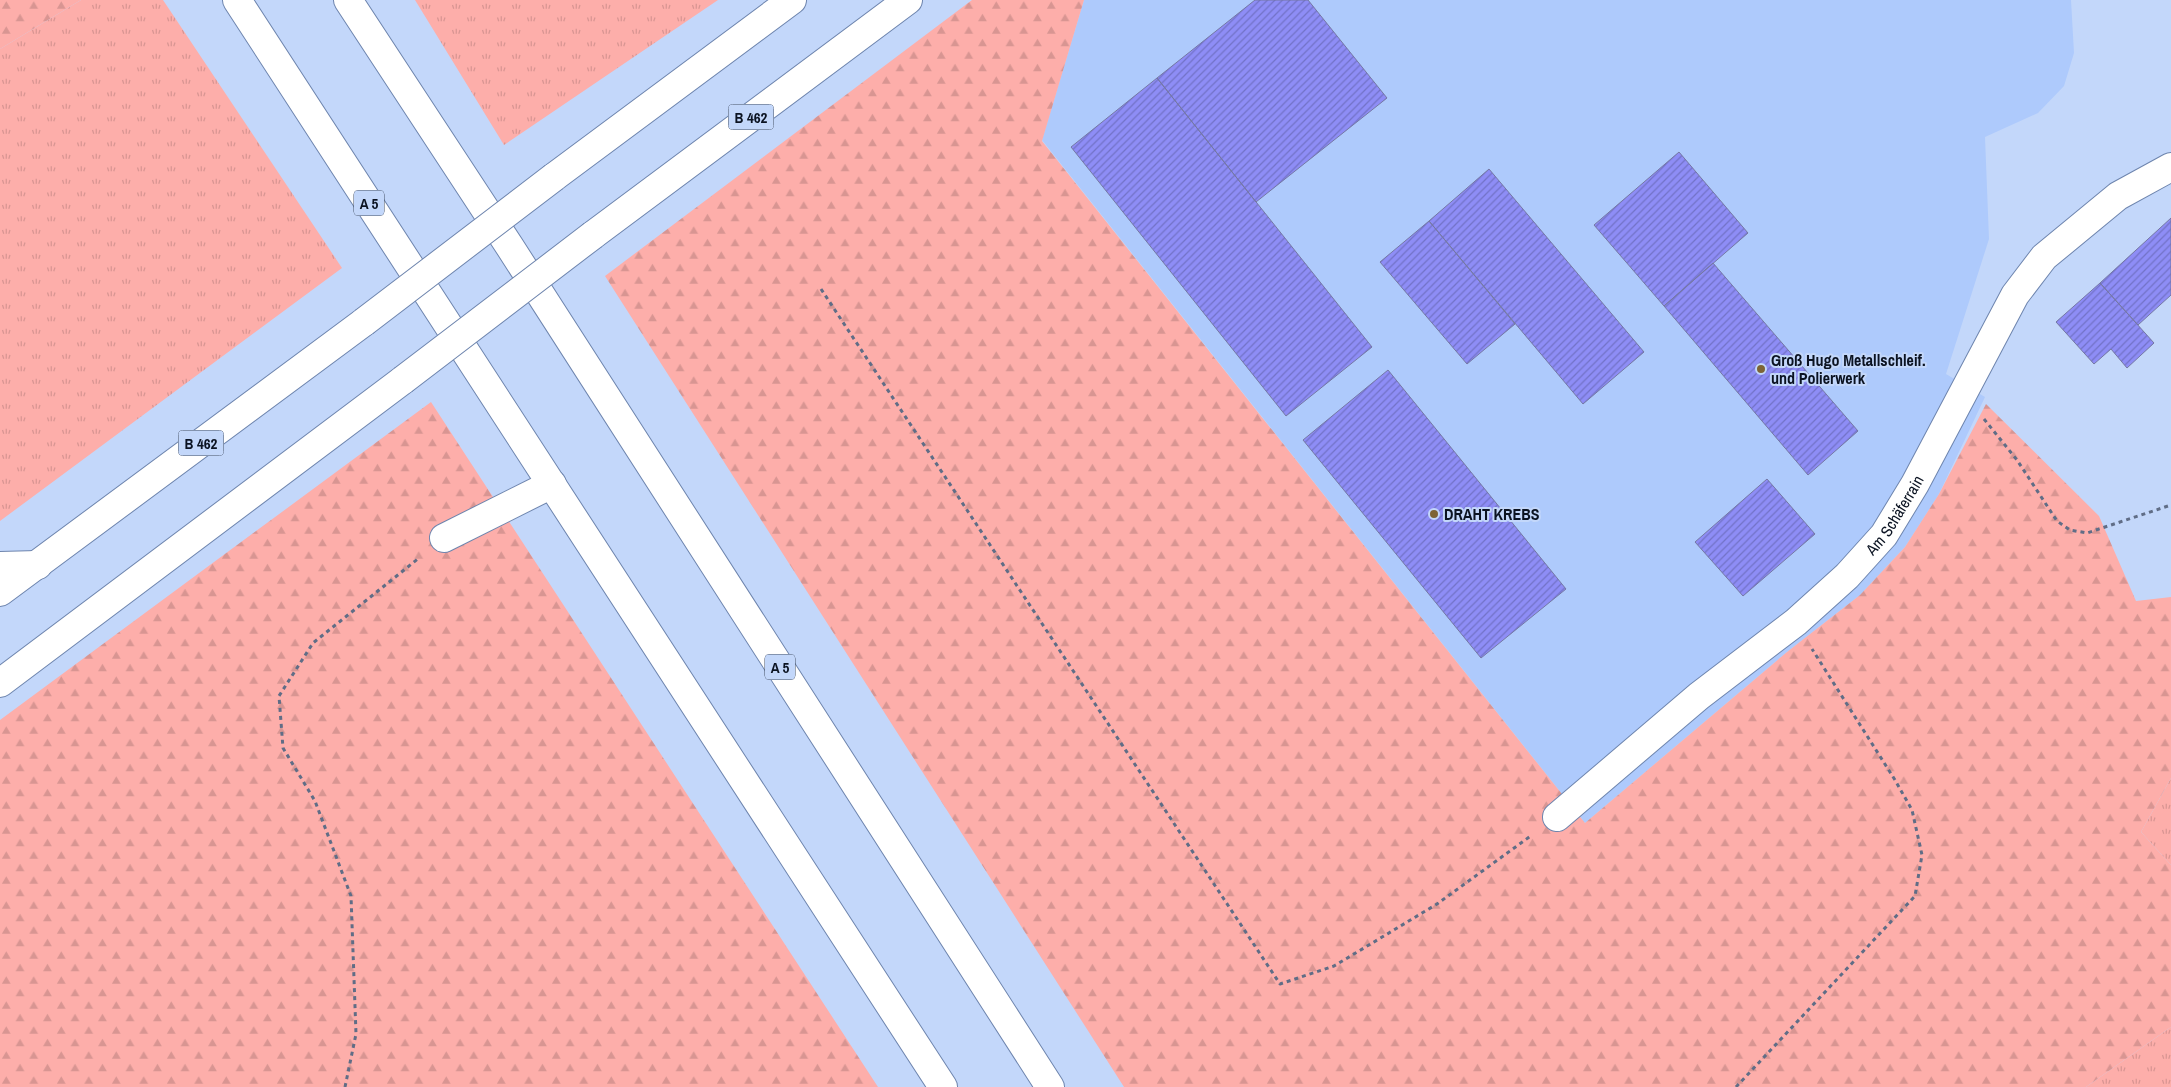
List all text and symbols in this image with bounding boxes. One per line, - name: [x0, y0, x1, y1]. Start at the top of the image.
- road number: B 462: [728, 104, 774, 130]
- road number: A 5: [354, 190, 384, 216]
- place label: Groß Hugo Metallschleif. und Polierwerk: [1771, 349, 1926, 389]
- marker: Groß Hugo Metallschleif. und Polierwerk: [1755, 363, 1767, 375]
- road number: B 462: [178, 430, 224, 456]
- street label: Am Schäferrain: [1860, 471, 1929, 560]
- place label: DRAHT KREBS: [1444, 503, 1540, 525]
- marker: DRAHT KREBS: [1428, 508, 1440, 520]
- road number: A 5: [765, 654, 795, 680]

